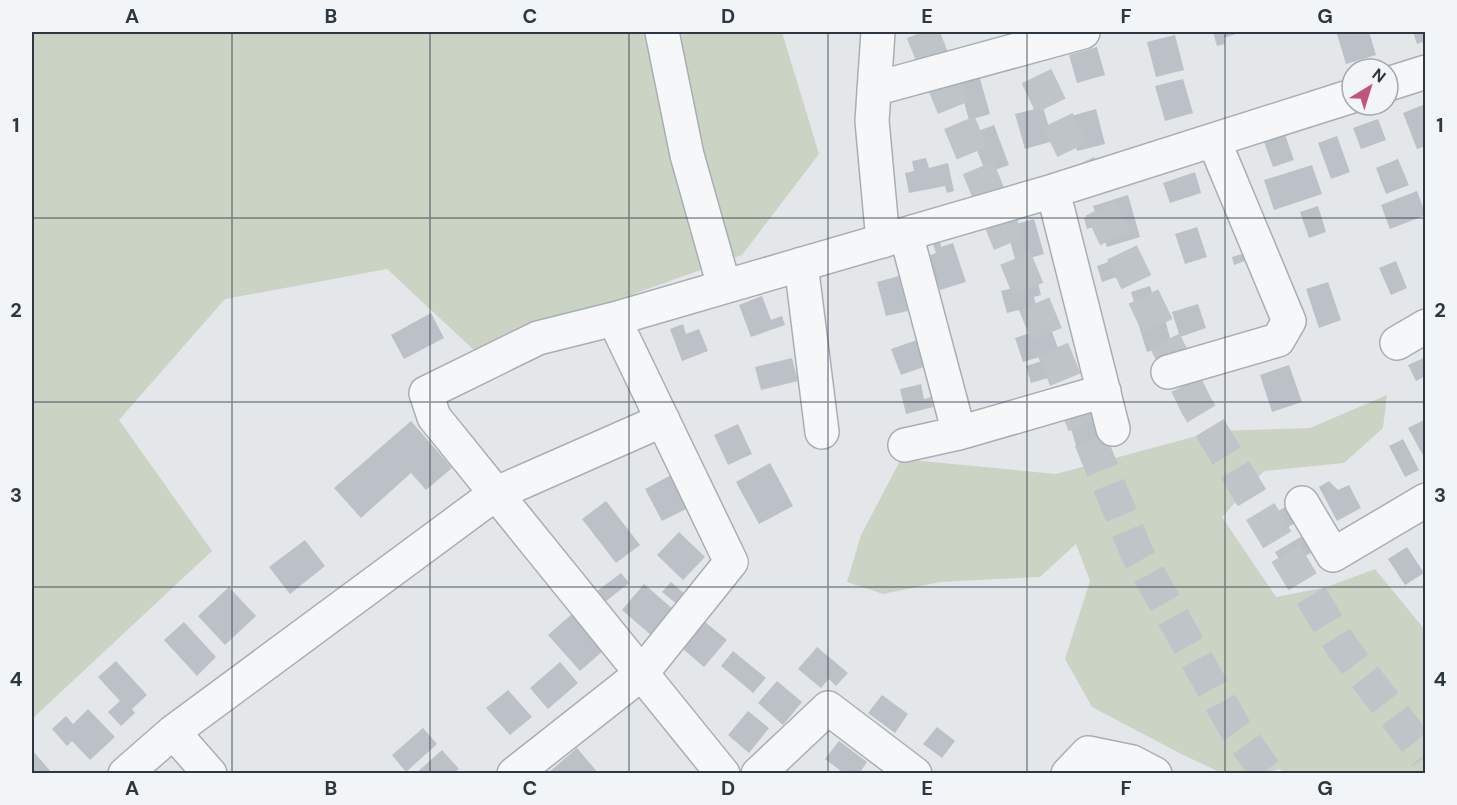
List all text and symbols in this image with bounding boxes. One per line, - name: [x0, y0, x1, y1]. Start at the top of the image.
- text: A: [125, 3, 139, 29]
- text: B: [325, 3, 337, 29]
- text: C: [523, 3, 537, 29]
- text: D: [721, 3, 735, 29]
- text: E: [921, 3, 933, 29]
- text: F: [1120, 3, 1132, 29]
- text: G: [1317, 3, 1333, 29]
- north arrow: [1340, 57, 1400, 117]
- text: N: [1368, 64, 1390, 87]
- text: 1: [12, 112, 20, 138]
- text: 1: [1436, 112, 1444, 138]
- text: 2: [10, 297, 22, 323]
- text: 2: [1434, 297, 1446, 323]
- text: 3: [10, 482, 22, 508]
- text: 3: [1434, 482, 1446, 508]
- text: 4: [10, 666, 23, 692]
- text: 4: [1434, 666, 1447, 692]
- text: A: [125, 775, 139, 801]
- text: B: [325, 775, 337, 801]
- text: C: [523, 775, 537, 801]
- text: D: [721, 775, 735, 801]
- text: E: [921, 775, 933, 801]
- text: F: [1120, 775, 1132, 801]
- text: G: [1317, 775, 1333, 801]

